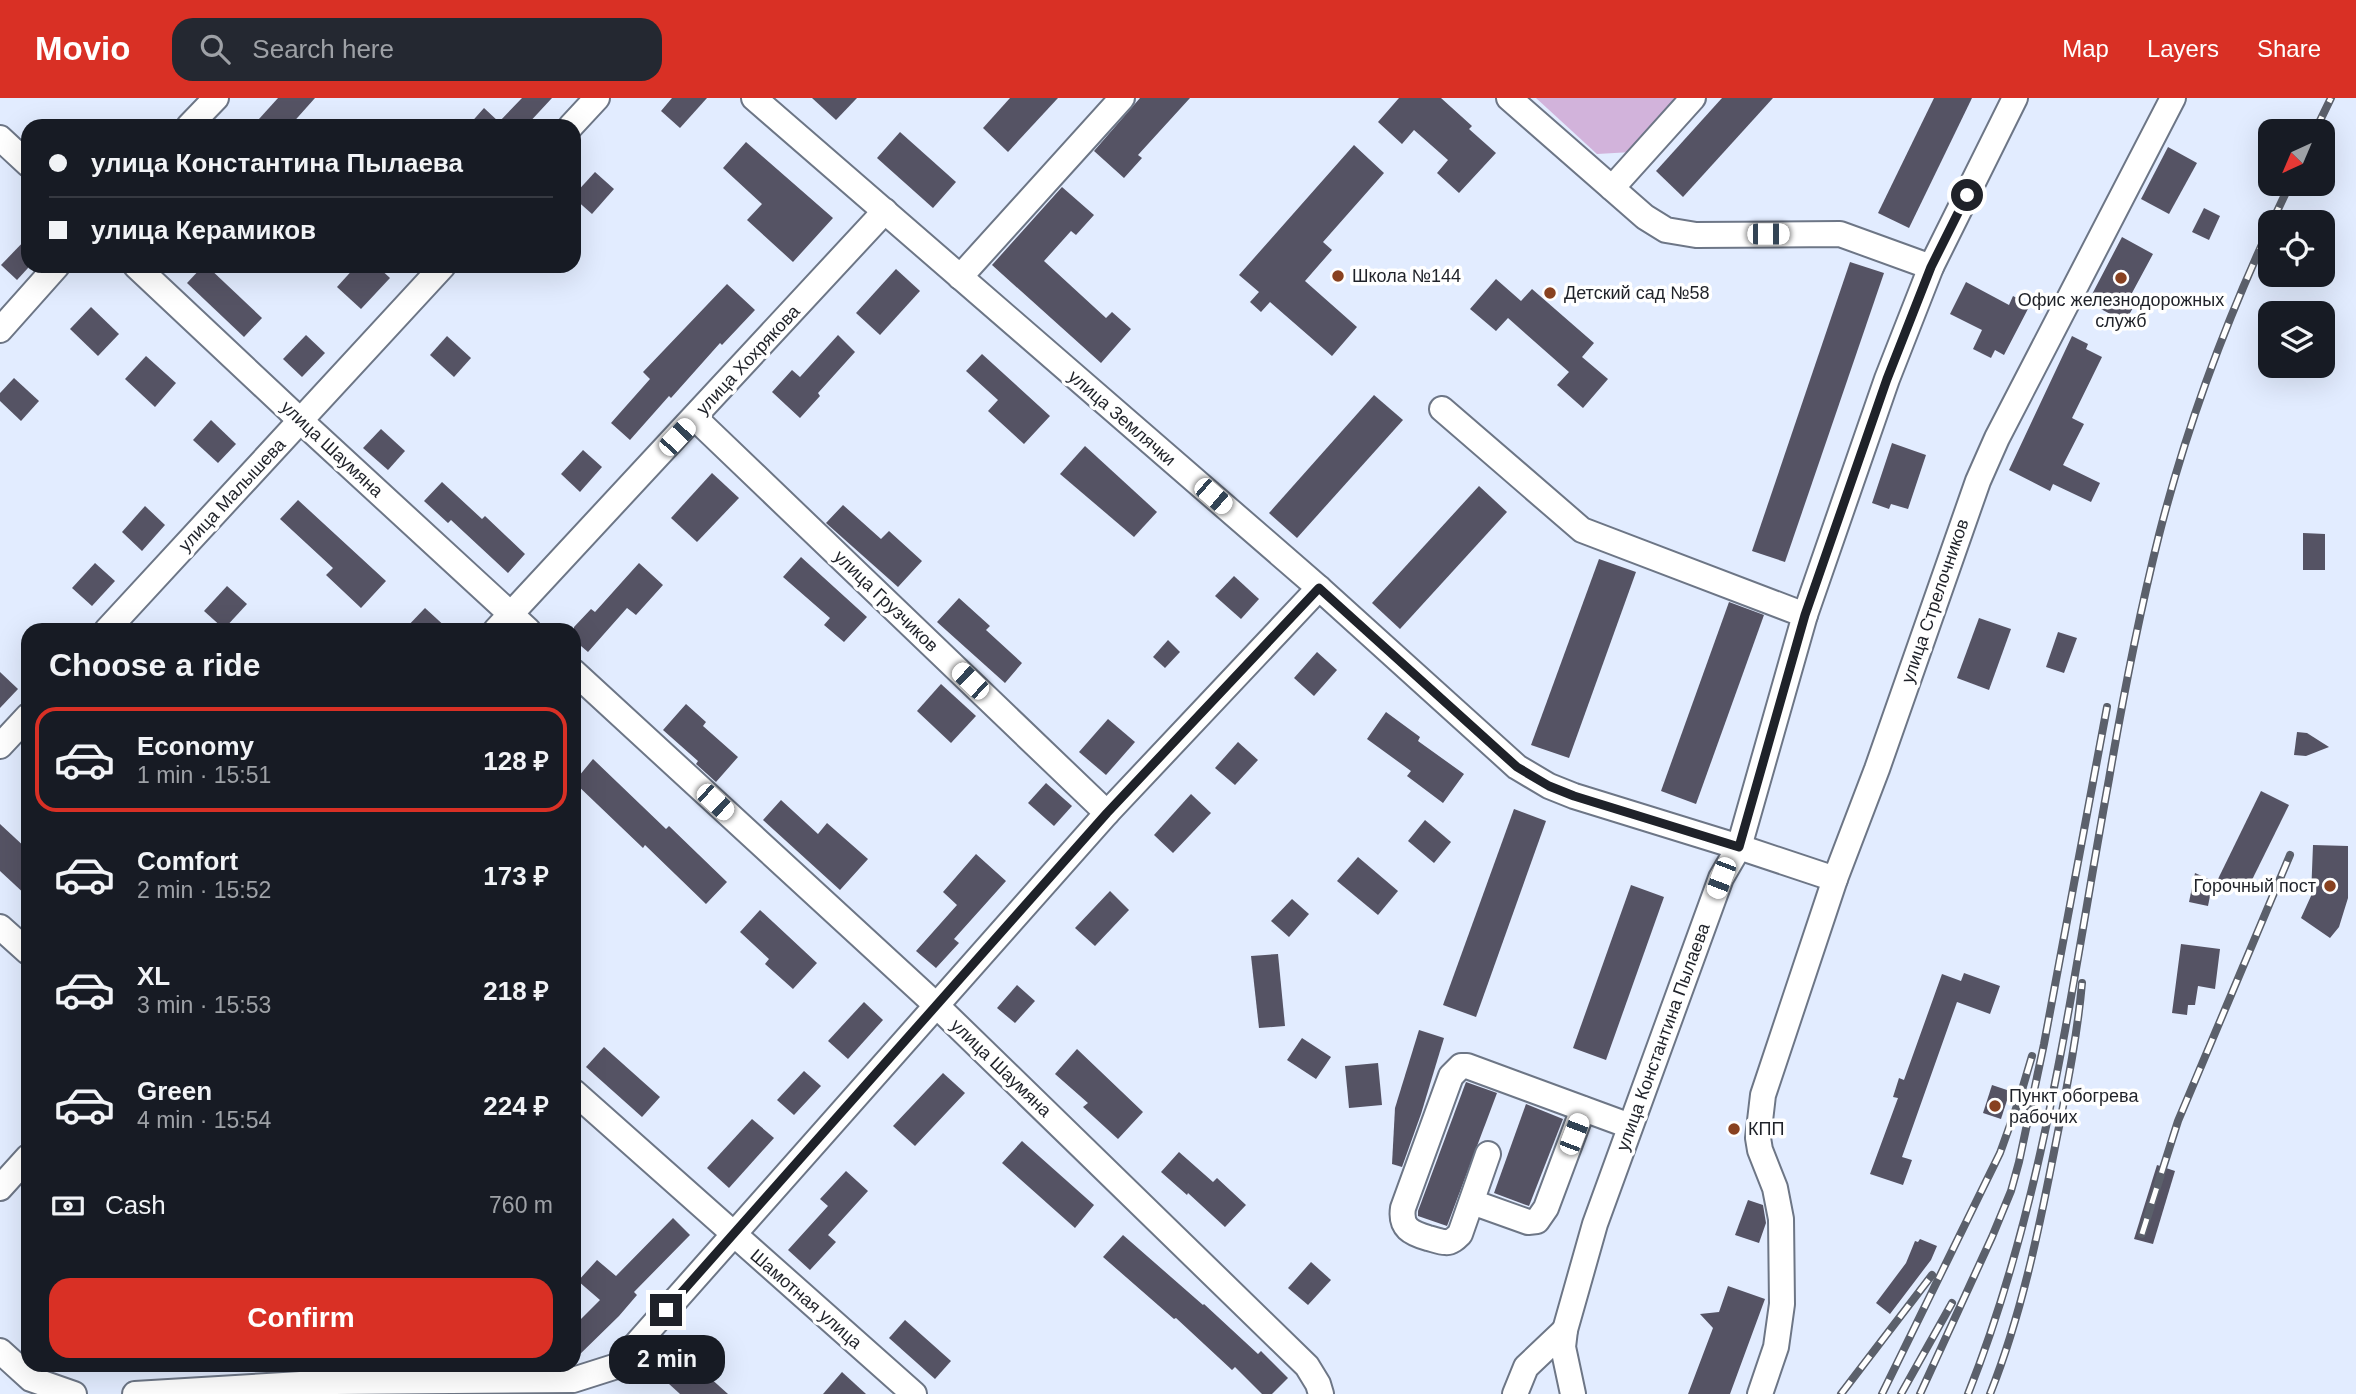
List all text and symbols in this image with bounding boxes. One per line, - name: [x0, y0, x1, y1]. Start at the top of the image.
- search box: [172, 18, 662, 81]
- text: Movio: [35, 30, 130, 67]
- icon: search: [196, 30, 234, 68]
- text: Search here: [252, 34, 394, 64]
- text: Map: [2062, 35, 2109, 62]
- text: Layers: [2147, 35, 2219, 62]
- text: Share: [2257, 35, 2321, 62]
- north arrow: [2258, 119, 2334, 196]
- map controls: [2258, 119, 2335, 378]
- text: улица Константина Пылаева: [91, 148, 463, 178]
- route start: [1951, 179, 1983, 211]
- button: locate: [2258, 210, 2335, 287]
- text: улица Керамиков: [91, 215, 316, 245]
- car: [1748, 224, 1790, 245]
- place label: Школа №144: [1352, 266, 1461, 286]
- marker: Школа №144: [1330, 268, 1346, 284]
- marker: Офис железнодорожных служб: [2113, 270, 2129, 286]
- place label: Детский сад №58: [1564, 283, 1709, 303]
- marker: Детский сад №58: [1542, 285, 1558, 301]
- place label: Офис железнодорожных служб: [2018, 290, 2224, 331]
- street label: улица Хохрякова: [692, 300, 804, 419]
- button: layers: [2258, 301, 2335, 378]
- street label: улица Землячки: [1064, 366, 1180, 470]
- street label: улица Шаумяна: [277, 397, 388, 502]
- car: [655, 414, 700, 460]
- street label: улица Малышева: [175, 434, 290, 556]
- car: [1191, 474, 1236, 518]
- street label: улица Стрелочников: [1897, 516, 1973, 686]
- street label: улица Грузчиков: [830, 546, 942, 656]
- text: Choose a ride: [49, 647, 261, 683]
- car: [948, 659, 993, 703]
- icon: car: [53, 728, 116, 791]
- text: Economy: [137, 731, 254, 761]
- text: 128 ₽: [483, 746, 549, 776]
- text: 1 min · 15:51: [137, 762, 271, 788]
- car: [693, 780, 738, 824]
- icon: car: [53, 843, 116, 906]
- text: Comfort: [137, 846, 238, 876]
- car: [1704, 855, 1739, 901]
- text: 173 ₽: [483, 861, 549, 891]
- place label: Горочный пост: [2194, 876, 2316, 896]
- text: 2 min · 15:52: [137, 877, 271, 903]
- marker: Горочный пост: [2322, 878, 2338, 894]
- street label: улица Константина Пылаева: [1612, 919, 1714, 1154]
- icon: car: [53, 958, 116, 1021]
- text: XL: [137, 961, 170, 991]
- text: 218 ₽: [483, 976, 549, 1006]
- text: 3 min · 15:53: [137, 992, 271, 1018]
- street label: улица Шаумяна: [947, 1015, 1056, 1122]
- icon: car: [53, 1073, 116, 1136]
- text: Green: [137, 1076, 212, 1106]
- place label: Пункт обогрева рабочих: [2009, 1086, 2139, 1127]
- text: 224 ₽: [483, 1091, 549, 1121]
- marker: Пункт обогрева рабочих: [1987, 1098, 2003, 1114]
- text: 4 min · 15:54: [137, 1107, 271, 1133]
- car: [1557, 1111, 1592, 1157]
- place label: КПП: [1748, 1119, 1784, 1139]
- marker: КПП: [1726, 1121, 1742, 1137]
- icon: cash: [49, 1187, 87, 1225]
- text: Cash: [105, 1190, 166, 1220]
- text: 760 m: [489, 1192, 553, 1218]
- street label: Шамотная улица: [746, 1245, 866, 1353]
- button: Confirm: [49, 1278, 553, 1358]
- route end: [650, 1294, 682, 1326]
- callout: 2 min: [608, 1334, 724, 1384]
- text: 2 min: [637, 1346, 697, 1372]

